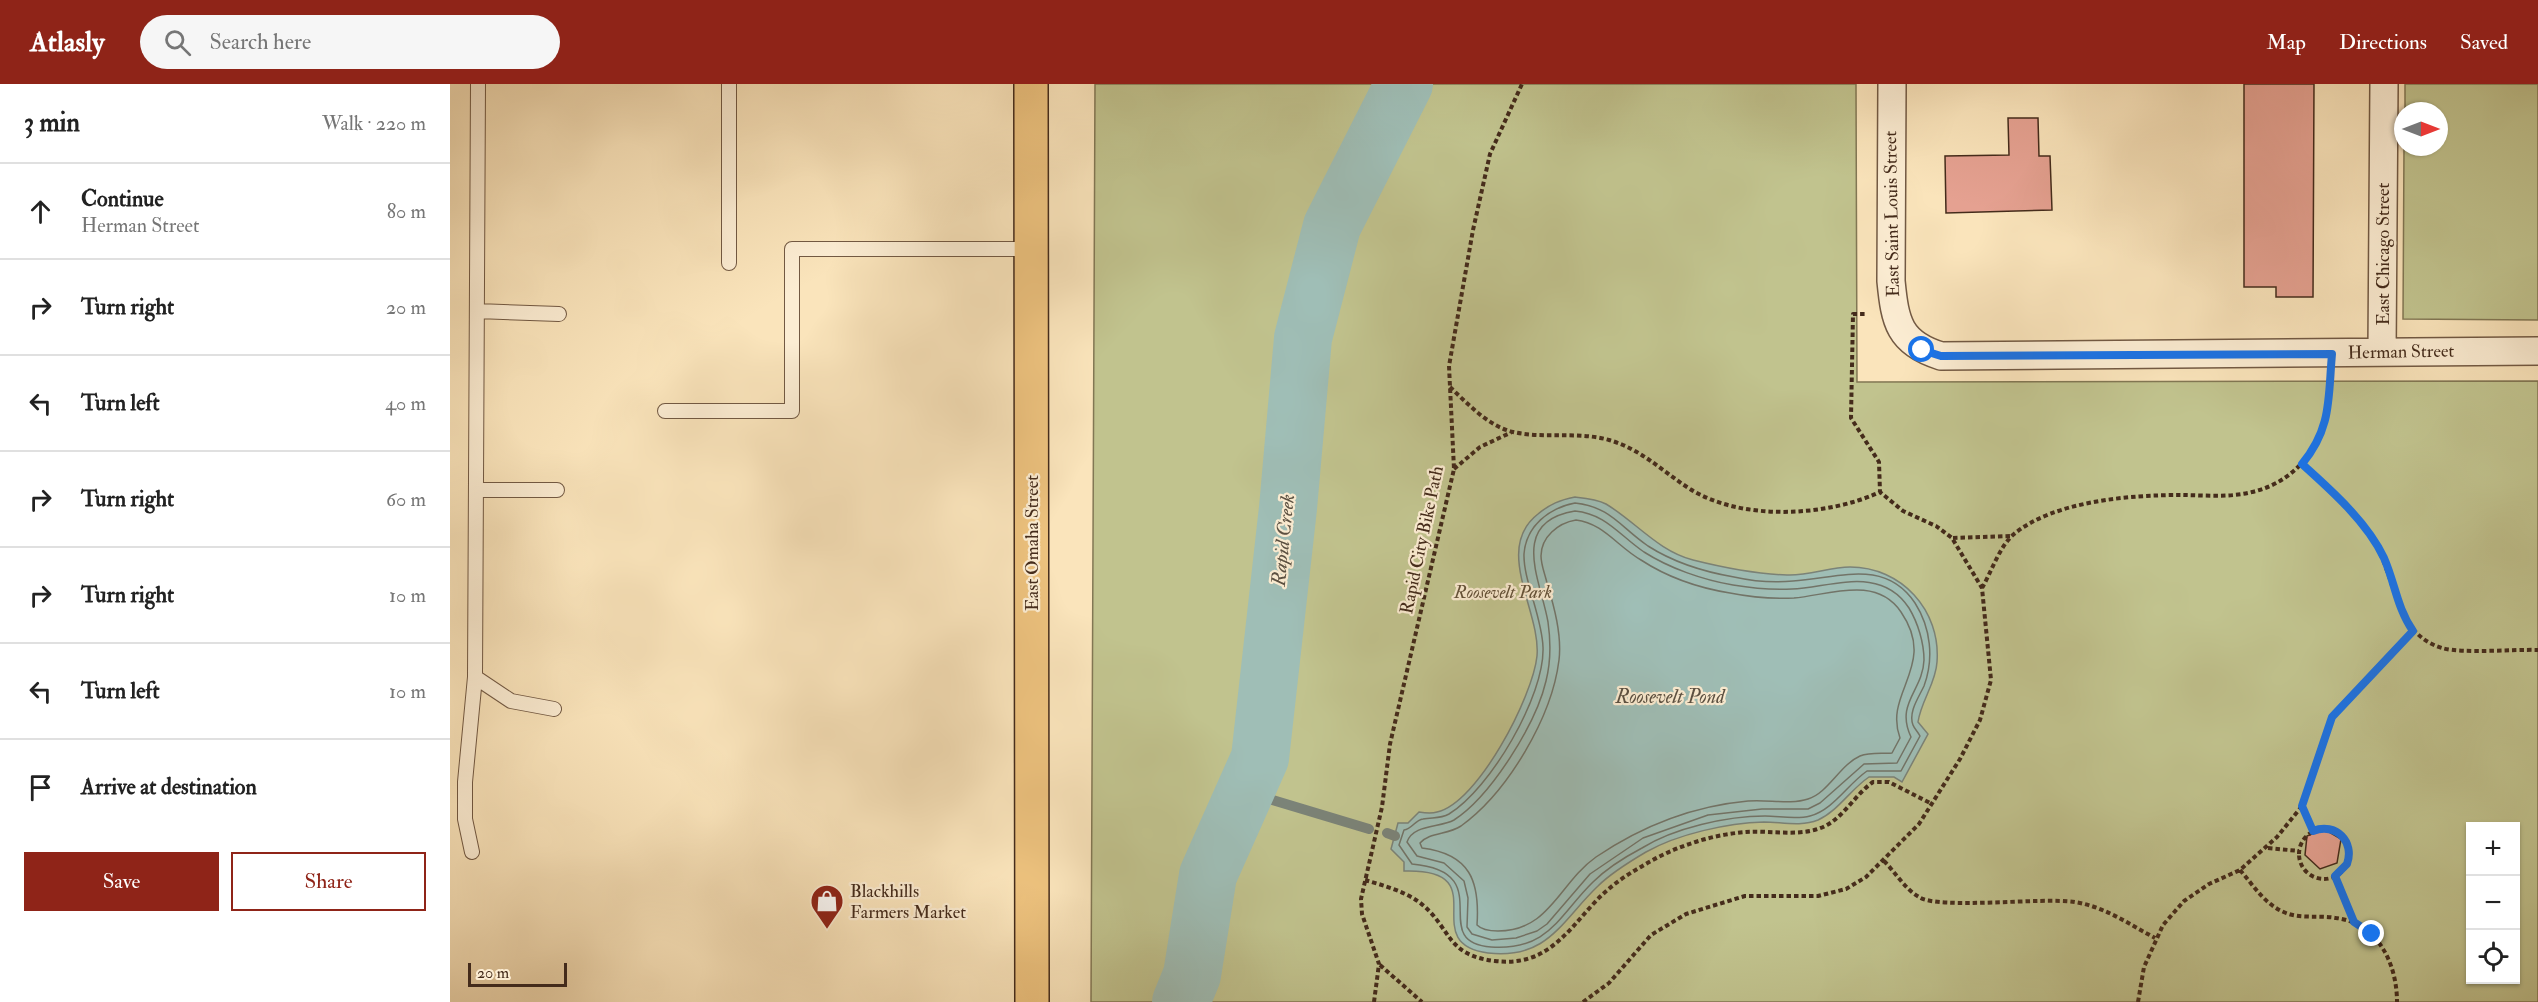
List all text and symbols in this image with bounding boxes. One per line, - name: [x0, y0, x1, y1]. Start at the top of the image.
- search box: [140, 15, 560, 69]
- text: Atlasly: [30, 25, 104, 60]
- icon: search: [161, 26, 194, 59]
- text: Search here: [209, 28, 311, 56]
- text: Map: [2266, 29, 2306, 56]
- text: Directions: [2339, 29, 2427, 56]
- text: Saved: [2460, 29, 2508, 56]
- north arrow: [2394, 102, 2448, 156]
- text: 3 min: [24, 107, 80, 139]
- text: Walk · 220 m: [322, 111, 426, 136]
- street label: East Saint Louis Street: [1879, 130, 1905, 297]
- street label: East Chicago Street: [2372, 182, 2395, 325]
- text: Continue: [81, 185, 164, 213]
- icon: ahead: [24, 195, 57, 228]
- text: 80 m: [387, 199, 426, 224]
- text: Herman Street: [81, 213, 199, 238]
- icon: right: [24, 291, 57, 324]
- text: Turn right: [81, 293, 174, 321]
- text: 20 m: [386, 295, 426, 320]
- route start: [1908, 336, 1934, 362]
- street label: Herman Street: [2348, 340, 2455, 364]
- icon: left: [24, 387, 57, 420]
- text: Turn left: [81, 389, 160, 417]
- text: 40 m: [385, 391, 426, 416]
- street label: Rapid City Bike Path: [1395, 463, 1449, 616]
- street label: East Omaha Street: [1021, 475, 1044, 611]
- icon: right: [24, 483, 57, 516]
- text: Turn right: [81, 485, 174, 513]
- text: 60 m: [386, 487, 426, 512]
- water label: Rapid Creek: [1266, 493, 1300, 588]
- icon: right: [24, 579, 57, 612]
- text: Turn right: [81, 581, 174, 609]
- park label: Roosevelt Park: [1453, 581, 1552, 604]
- text: 10 m: [389, 583, 426, 608]
- icon: left: [24, 675, 57, 708]
- text: Turn left: [81, 677, 160, 705]
- text: 10 m: [389, 679, 426, 704]
- water label: Roosevelt Pond: [1614, 684, 1726, 709]
- icon: arrive: [24, 771, 57, 804]
- text: Arrive at destination: [81, 773, 257, 801]
- map controls: [2466, 822, 2520, 984]
- button: +: [2466, 822, 2520, 876]
- button: Save: [24, 852, 219, 911]
- button: Share: [231, 852, 426, 911]
- button: −: [2466, 876, 2520, 930]
- place label: Blackhills Farmers Market: [850, 880, 966, 924]
- shop icon: Blackhills Farmers Market: [809, 883, 845, 930]
- route end: [2358, 920, 2384, 946]
- button: locate: [2466, 930, 2520, 984]
- scale bar: [468, 960, 567, 988]
- text: 20 m: [477, 963, 509, 983]

